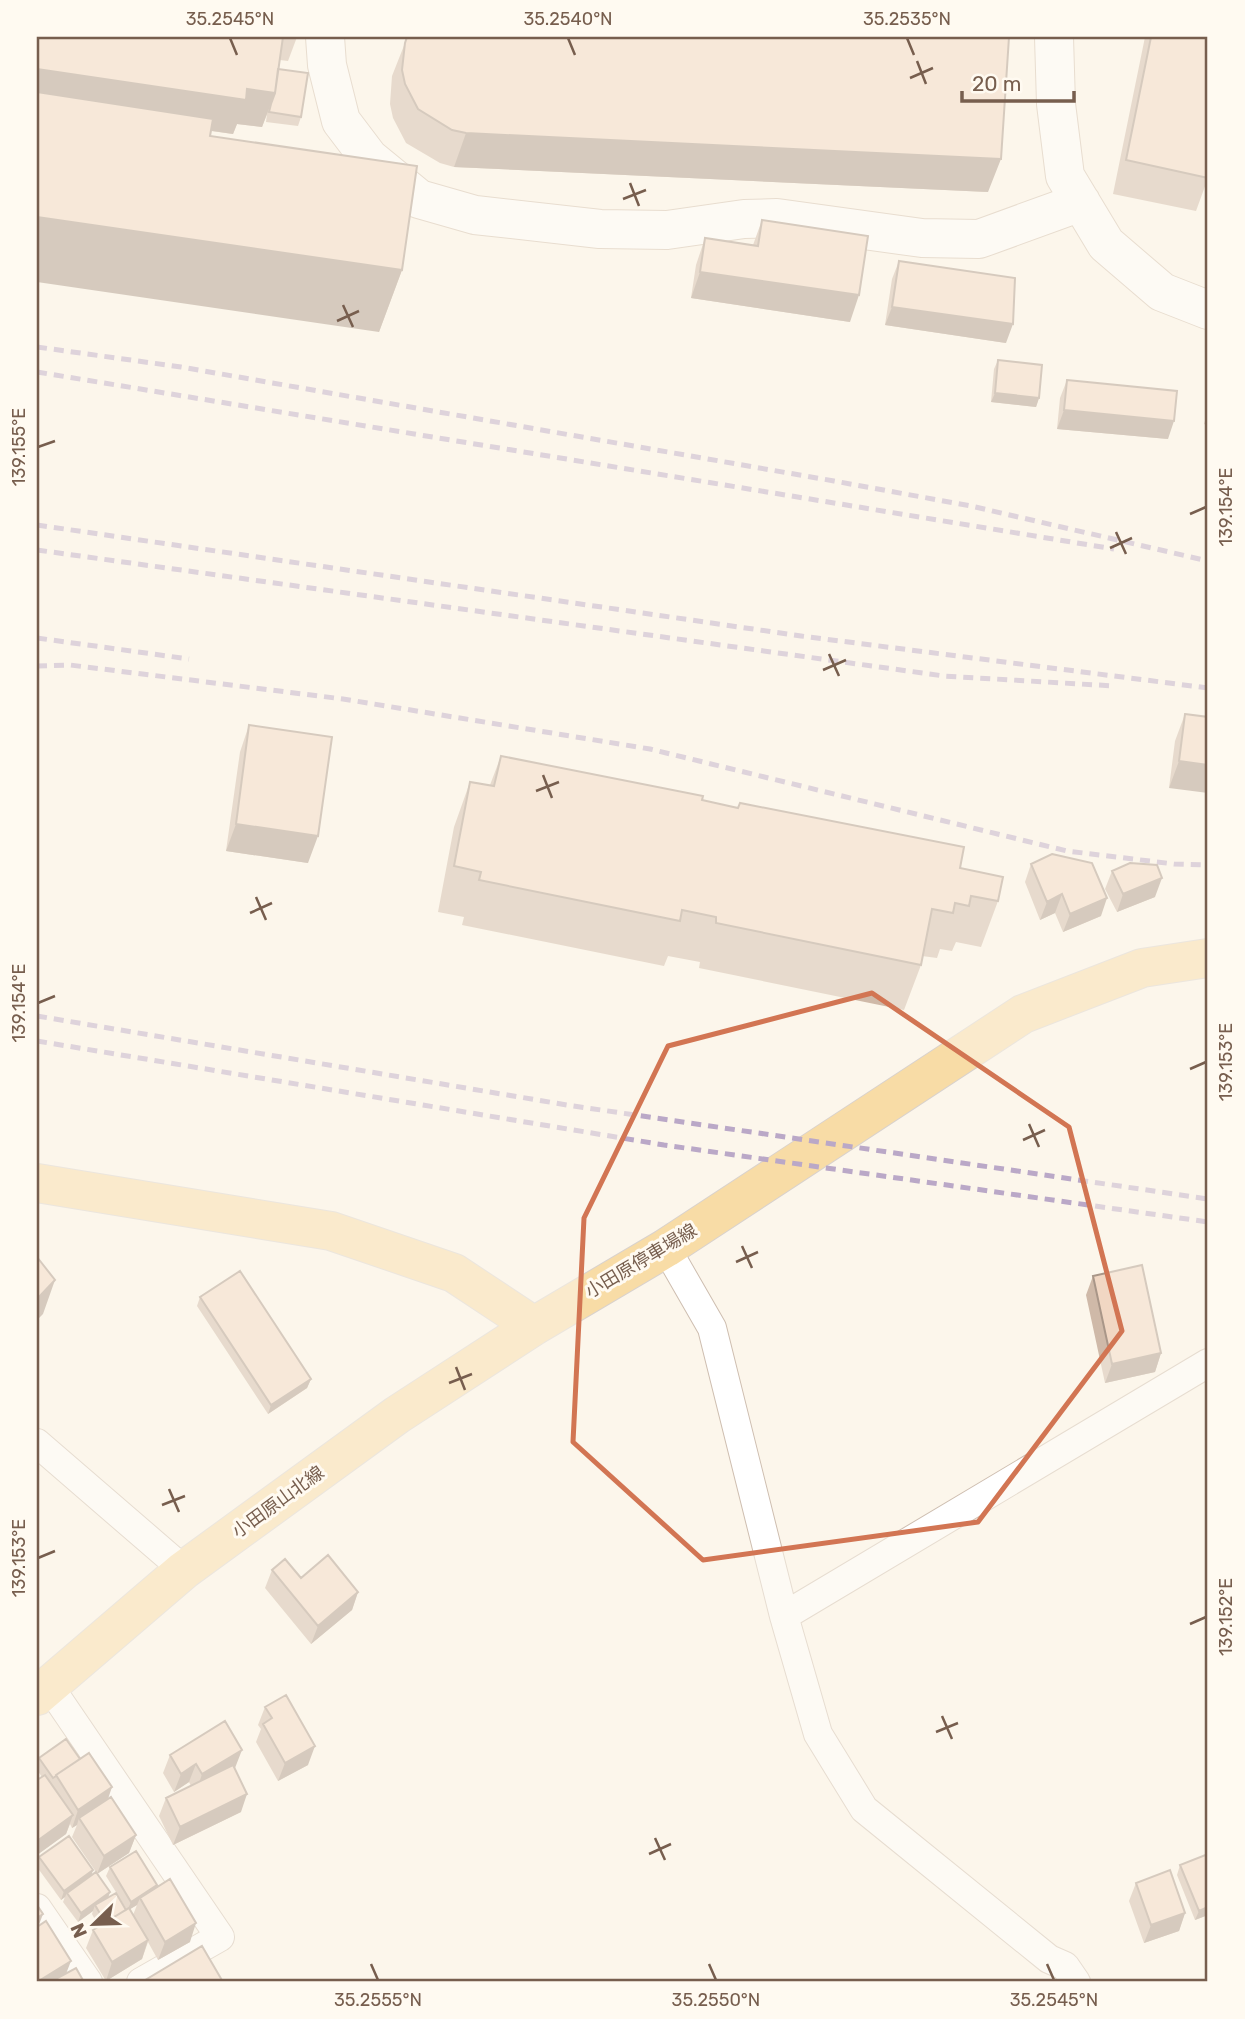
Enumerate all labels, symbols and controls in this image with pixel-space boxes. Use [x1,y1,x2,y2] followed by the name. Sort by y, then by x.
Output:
[186,8,274,30] text: 35.2545°N
[523,8,613,30] text: 35.2540°N
[863,8,951,30] text: 35.2535°N
[962,60,1074,104] scale bar
[972,71,1021,96] text: 20 m
[8,408,30,486] text: 139.155°E
[1215,468,1237,546] text: 139.154°E
[8,964,30,1042] text: 139.154°E
[1215,1023,1237,1101] text: 139.153°E
[581,1219,701,1303] street label: 小田原停車場線
[228,1461,328,1543] street label: 小田原山北線
[8,1519,30,1597] text: 139.153°E
[1215,1578,1237,1656] text: 139.152°E
[60,1890,130,1960] north arrow
[66,1920,92,1941] text: N
[334,1989,422,2011] text: 35.2555°N
[672,1989,760,2011] text: 35.2550°N
[1010,1989,1098,2011] text: 35.2545°N

